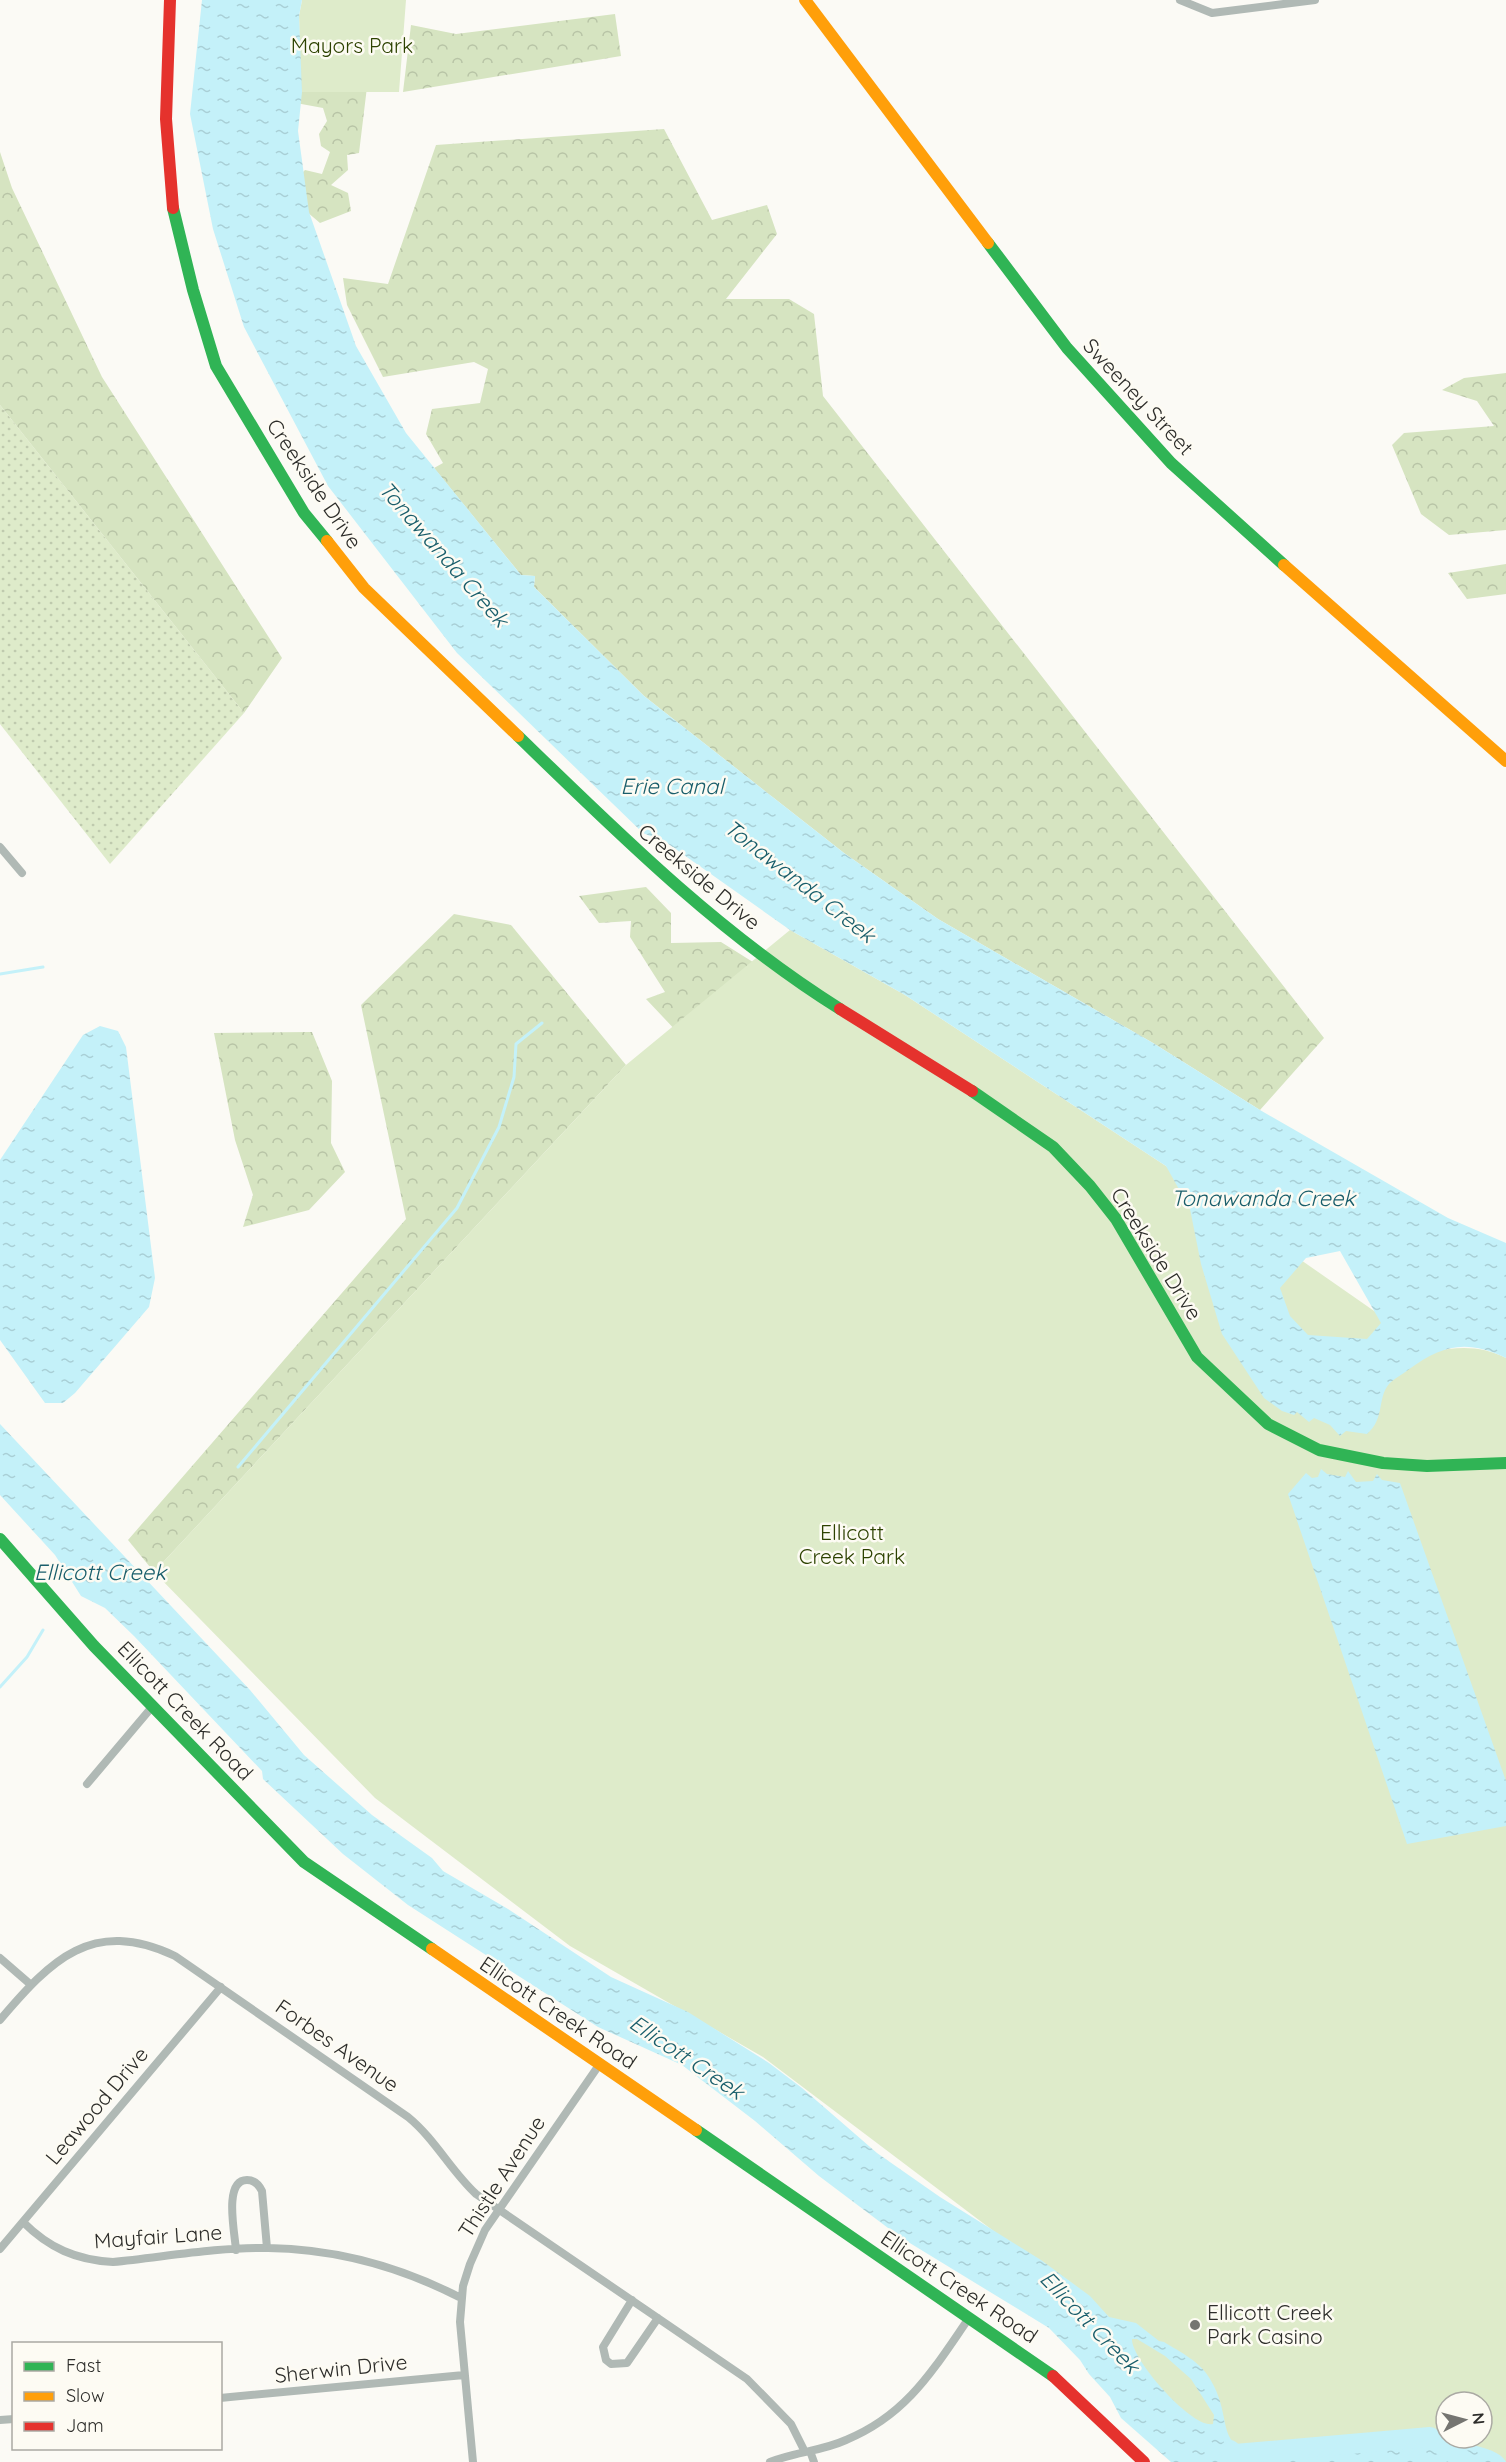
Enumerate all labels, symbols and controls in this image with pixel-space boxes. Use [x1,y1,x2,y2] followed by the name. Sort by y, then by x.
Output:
[291,32,413,58] park label: Mayors Park
[1078,332,1199,460] street label: Sweeney Street
[262,413,368,553] street label: Creekside Drive
[373,475,516,634] water label: Tonawanda Creek
[621,772,726,800] water label: Erie Canal
[719,813,883,950] water label: Tonawanda Creek
[633,818,766,935] street label: Creekside Drive
[1106,1182,1208,1325] street label: Creekside Drive
[1171,1184,1357,1212] water label: Tonawanda Creek
[799,1519,905,1569] park label: Ellicott Creek Park
[34,1558,168,1586] water label: Ellicott Creek
[113,1635,259,1785] street label: Ellicott Creek Road
[475,1950,642,2074] street label: Ellicott Creek Road
[271,1993,404,2097] street label: Forbes Avenue
[624,2009,751,2107] water label: Ellicott Creek
[39,2041,153,2170] street label: Leawood Drive
[452,2111,550,2242] street label: Thistle Avenue
[93,2219,223,2253] street label: Mayfair Lane
[876,2224,1043,2348] street label: Ellicott Creek Road
[1034,2265,1147,2381] water label: Ellicott Creek
[1207,2299,1333,2349] place label: Ellicott Creek Park Casino
[1188,2318,1202,2332] marker: Ellicott Creek Park Casino
[12,2342,222,2450] legend
[273,2348,409,2388] street label: Sherwin Drive
[66,2354,101,2377] text: Fast
[66,2384,104,2407] text: Slow
[1434,2390,1494,2450] north arrow
[1468,2412,1489,2425] text: N
[66,2414,104,2437] text: Jam

